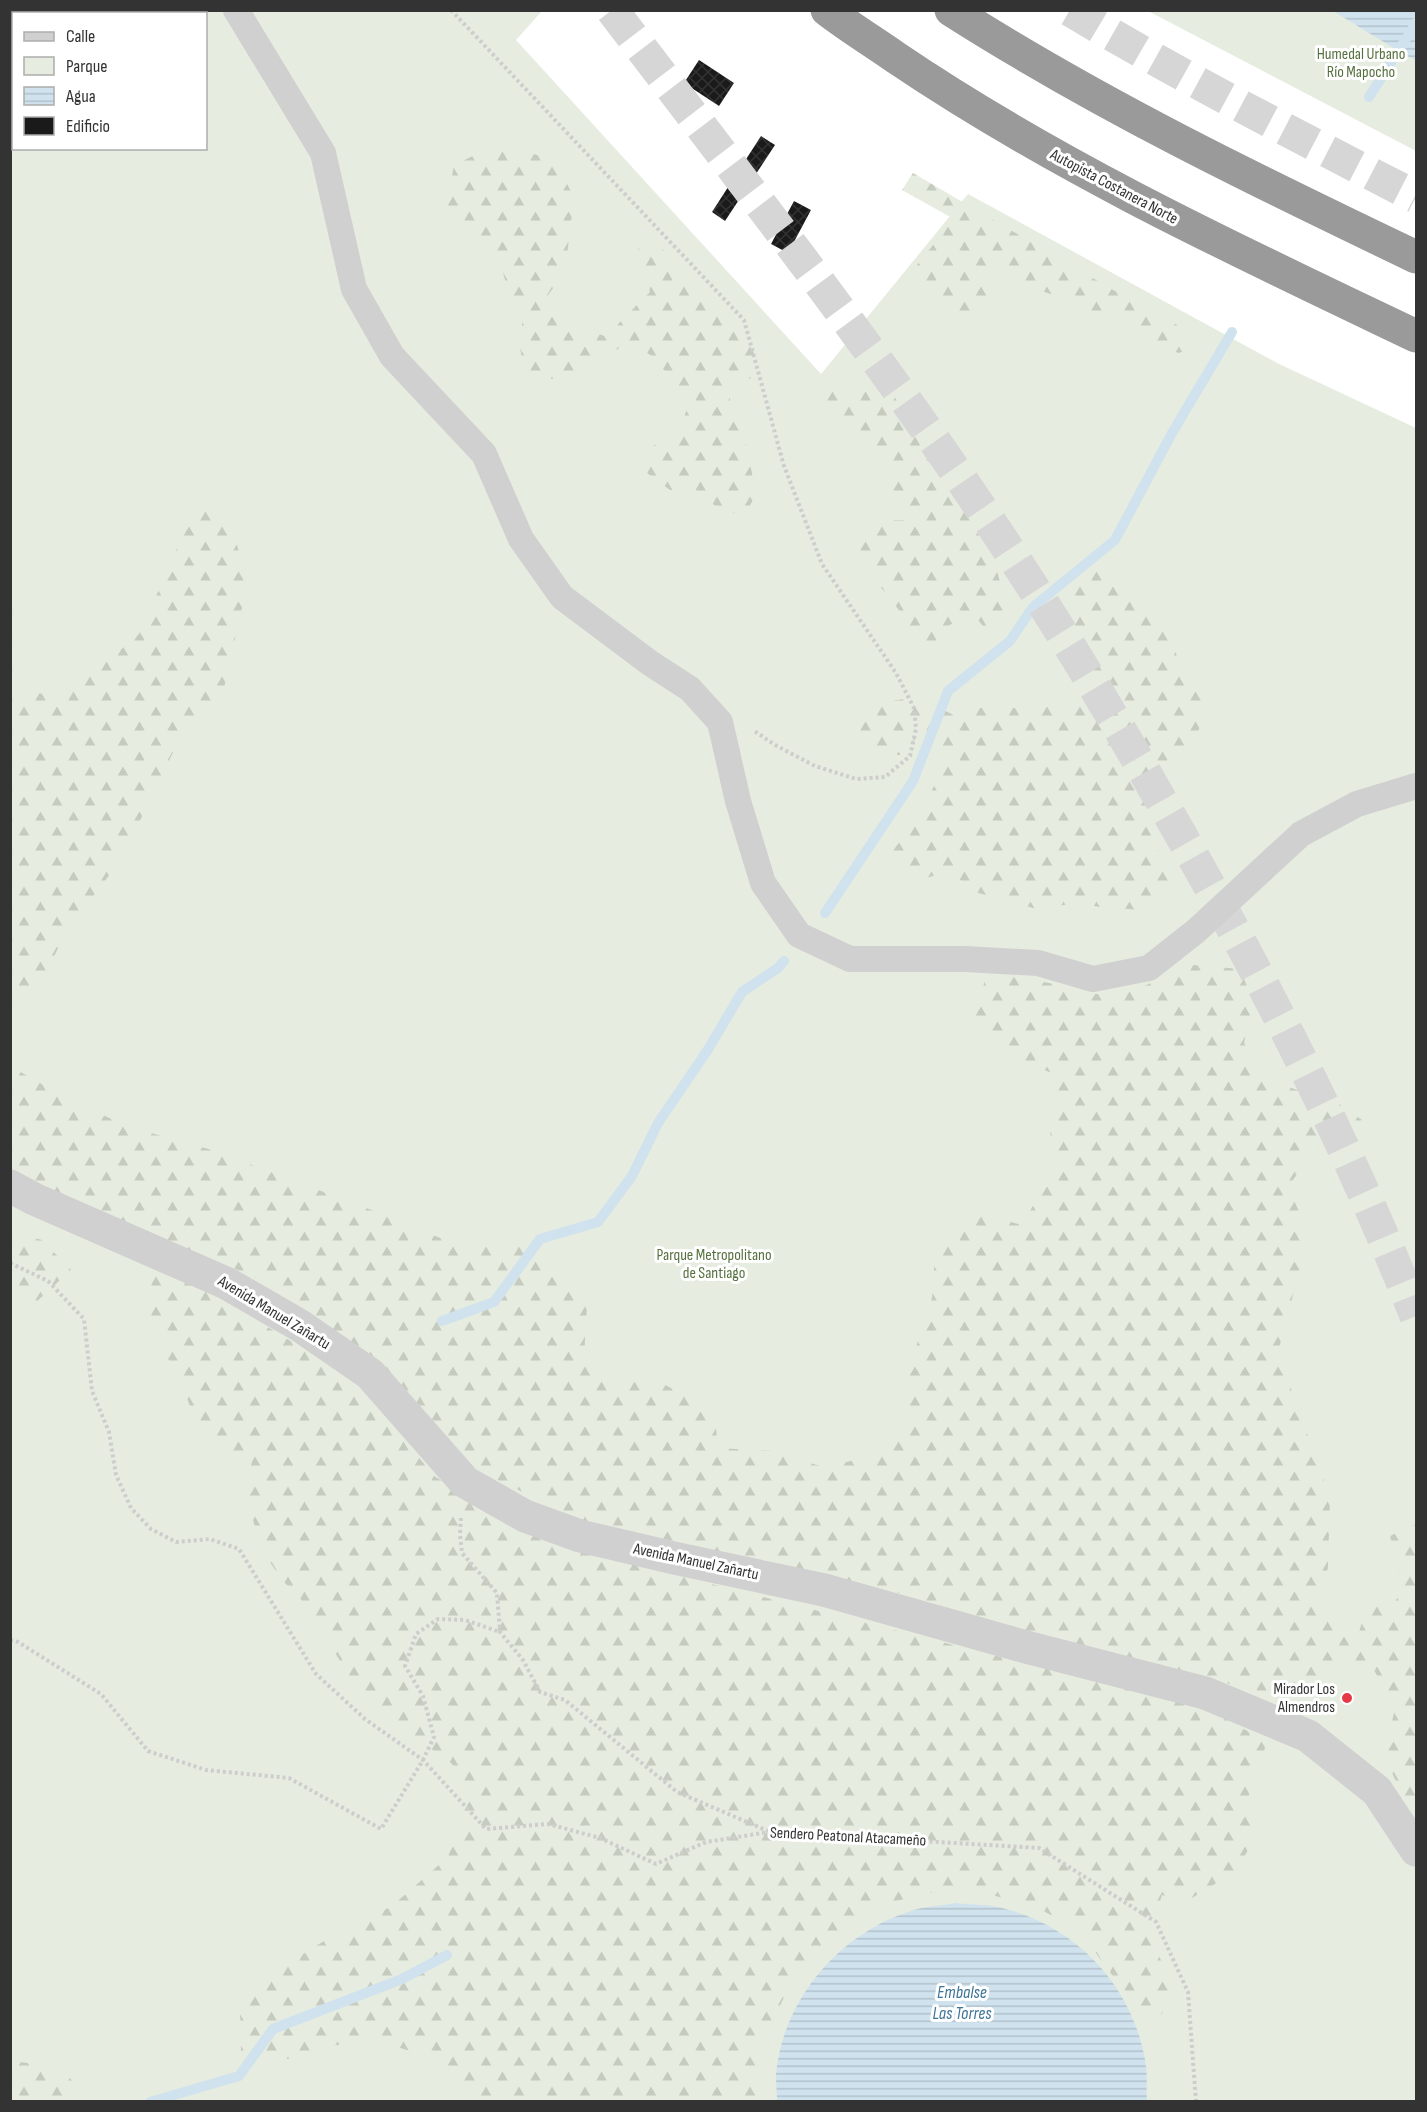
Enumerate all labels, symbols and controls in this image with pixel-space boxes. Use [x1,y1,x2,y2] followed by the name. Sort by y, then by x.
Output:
[12,12,207,150] legend
[66,26,95,47] text: Calle
[1317,45,1405,82] park label: Humedal Urbano Río Mapocho
[66,56,107,77] text: Parque
[65,86,96,107] text: Agua
[66,116,110,137] text: Edificio
[1046,145,1181,229] street label: Autopista Costanera Norte
[656,1246,772,1283] park label: Parque Metropolitano de Santiago
[214,1272,334,1354] street label: Avenida Manuel Zañartu
[631,1539,760,1585] street label: Avenida Manuel Zañartu
[1273,1680,1335,1717] place label: Mirador Los Almendros
[1340,1691,1354,1705] marker: Mirador Los Almendros
[769,1823,927,1851] street label: Sendero Peatonal Atacameño
[932,1982,992,2024] water label: Embalse Las Torres

